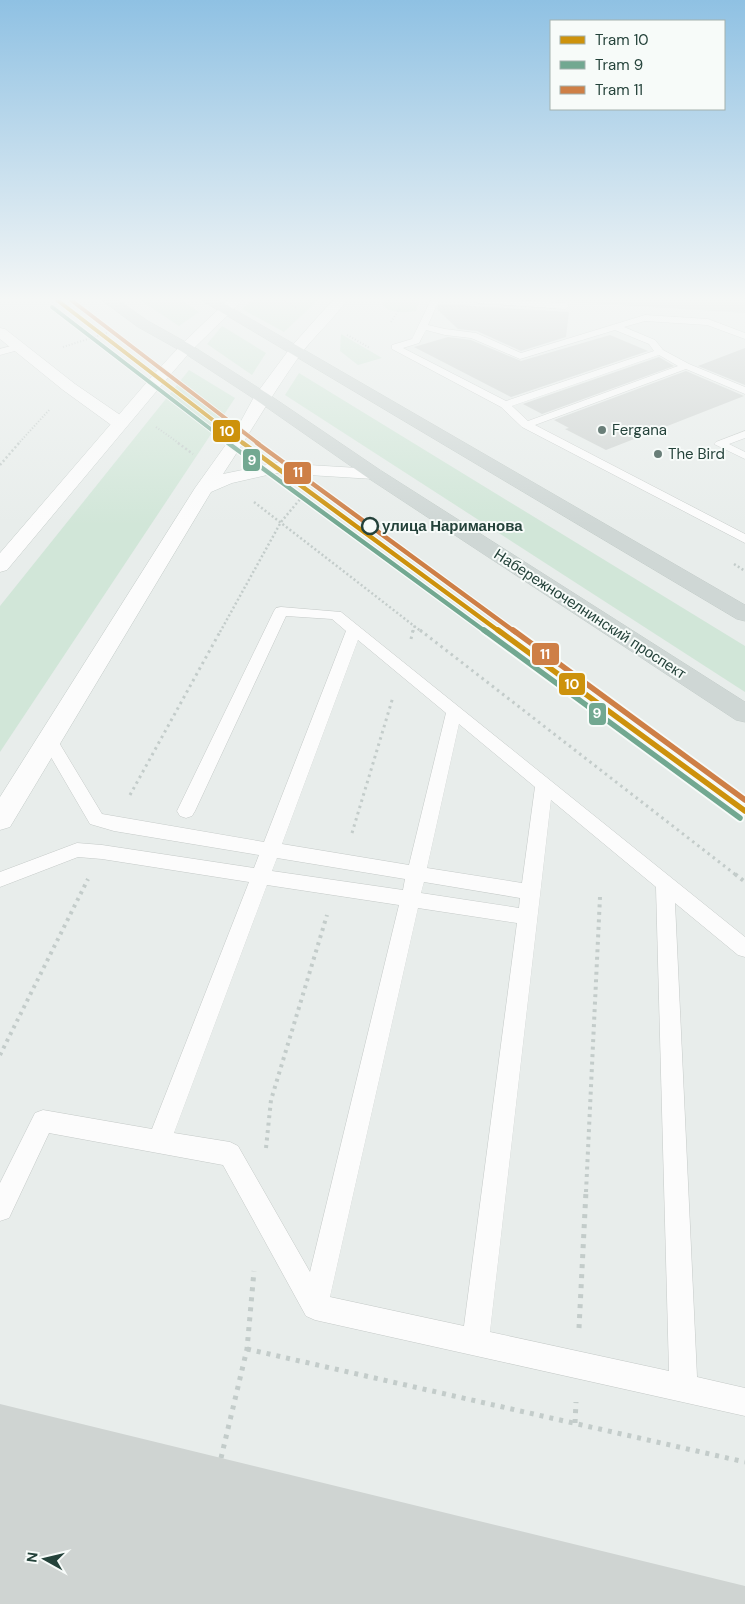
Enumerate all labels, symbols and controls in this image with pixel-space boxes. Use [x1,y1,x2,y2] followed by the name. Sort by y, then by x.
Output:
[550,20,725,110] legend
[595,30,649,50] text: Tram 10
[595,55,643,75] text: Tram 9
[595,80,643,100] text: Tram 11
[212,419,241,443] line badge: 10
[612,420,667,440] place label: Fergana
[220,422,235,440] text: 10
[596,424,608,436] marker: Fergana
[668,444,725,464] place label: The Bird
[242,448,261,472] line badge: 9
[652,448,664,460] marker: The Bird
[248,451,257,469] text: 9
[283,461,312,485] line badge: 11
[293,463,303,481] text: 11
[382,516,523,536] place label: улица Нариманова
[361,517,379,535] marker: улица Нариманова
[490,544,690,684] street label: Набережночелнинский проспект
[531,642,560,666] line badge: 11
[540,645,550,663] text: 11
[558,672,586,696] line badge: 10
[565,675,580,693] text: 10
[588,702,607,726] line badge: 9
[593,704,602,722] text: 9
[20,1534,70,1584] north arrow
[23,1551,42,1564] text: N

